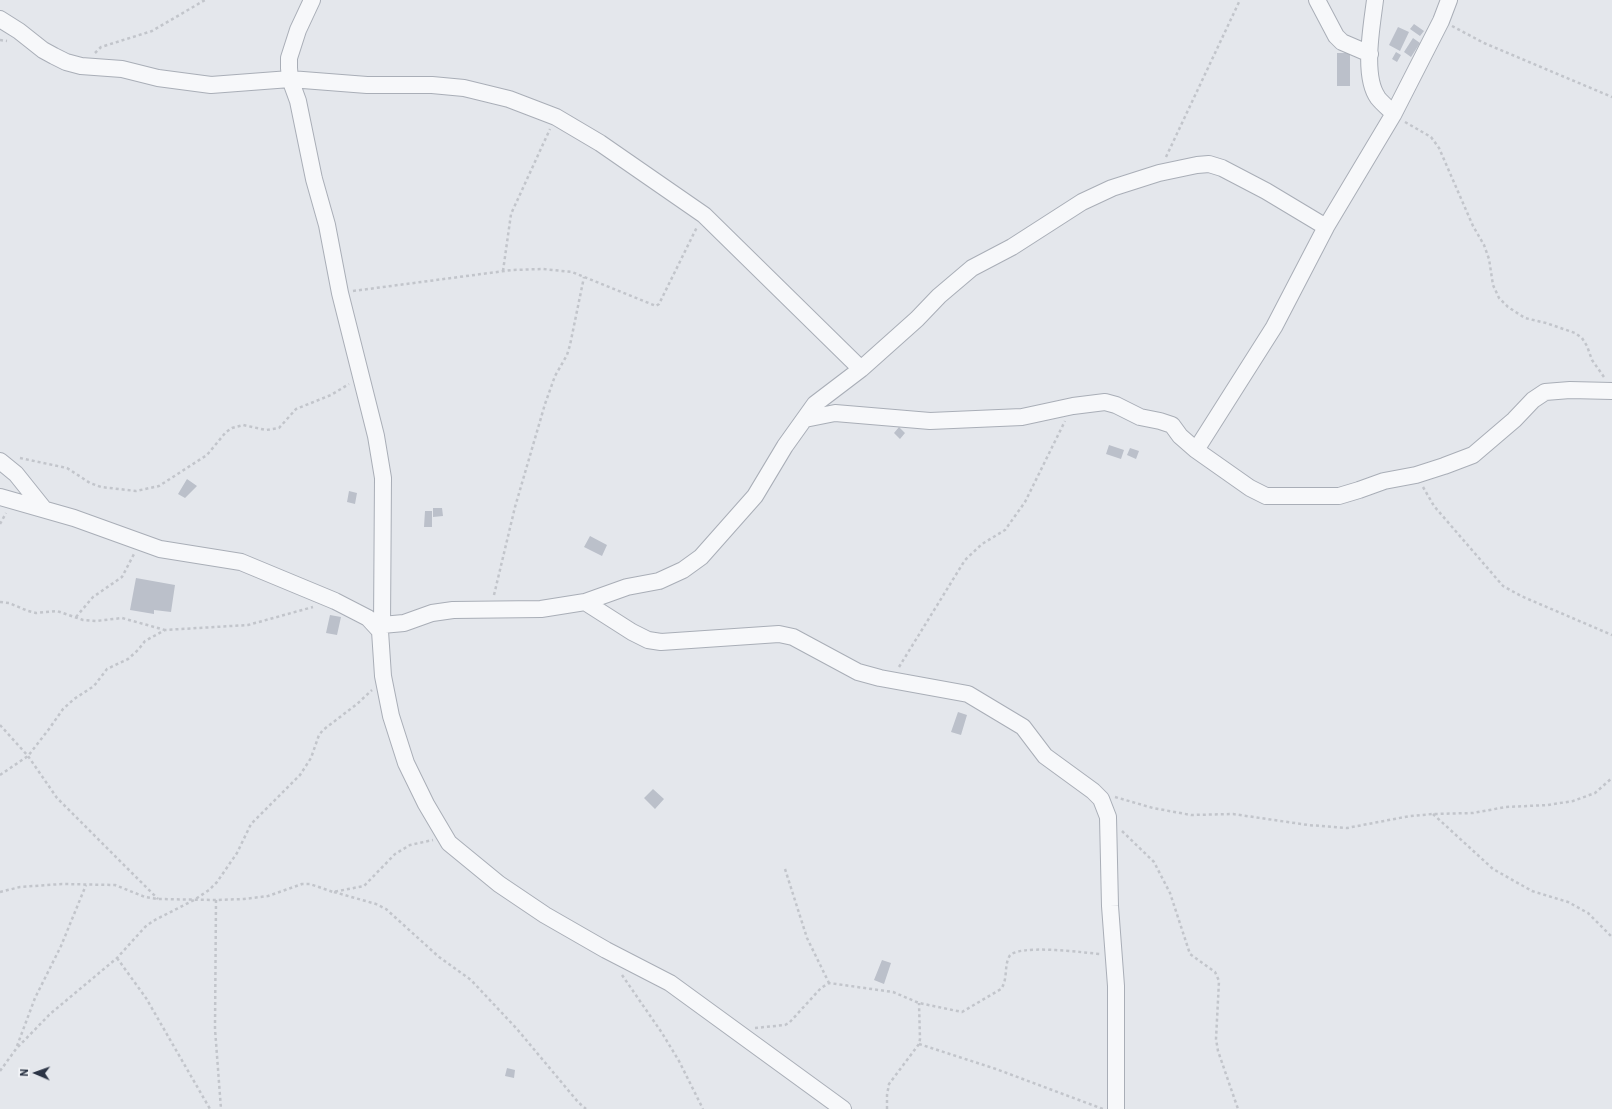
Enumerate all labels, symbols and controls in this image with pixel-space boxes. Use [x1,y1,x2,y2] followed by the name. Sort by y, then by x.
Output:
[16,1053,56,1093] north arrow
[17,1068,31,1077] text: N

